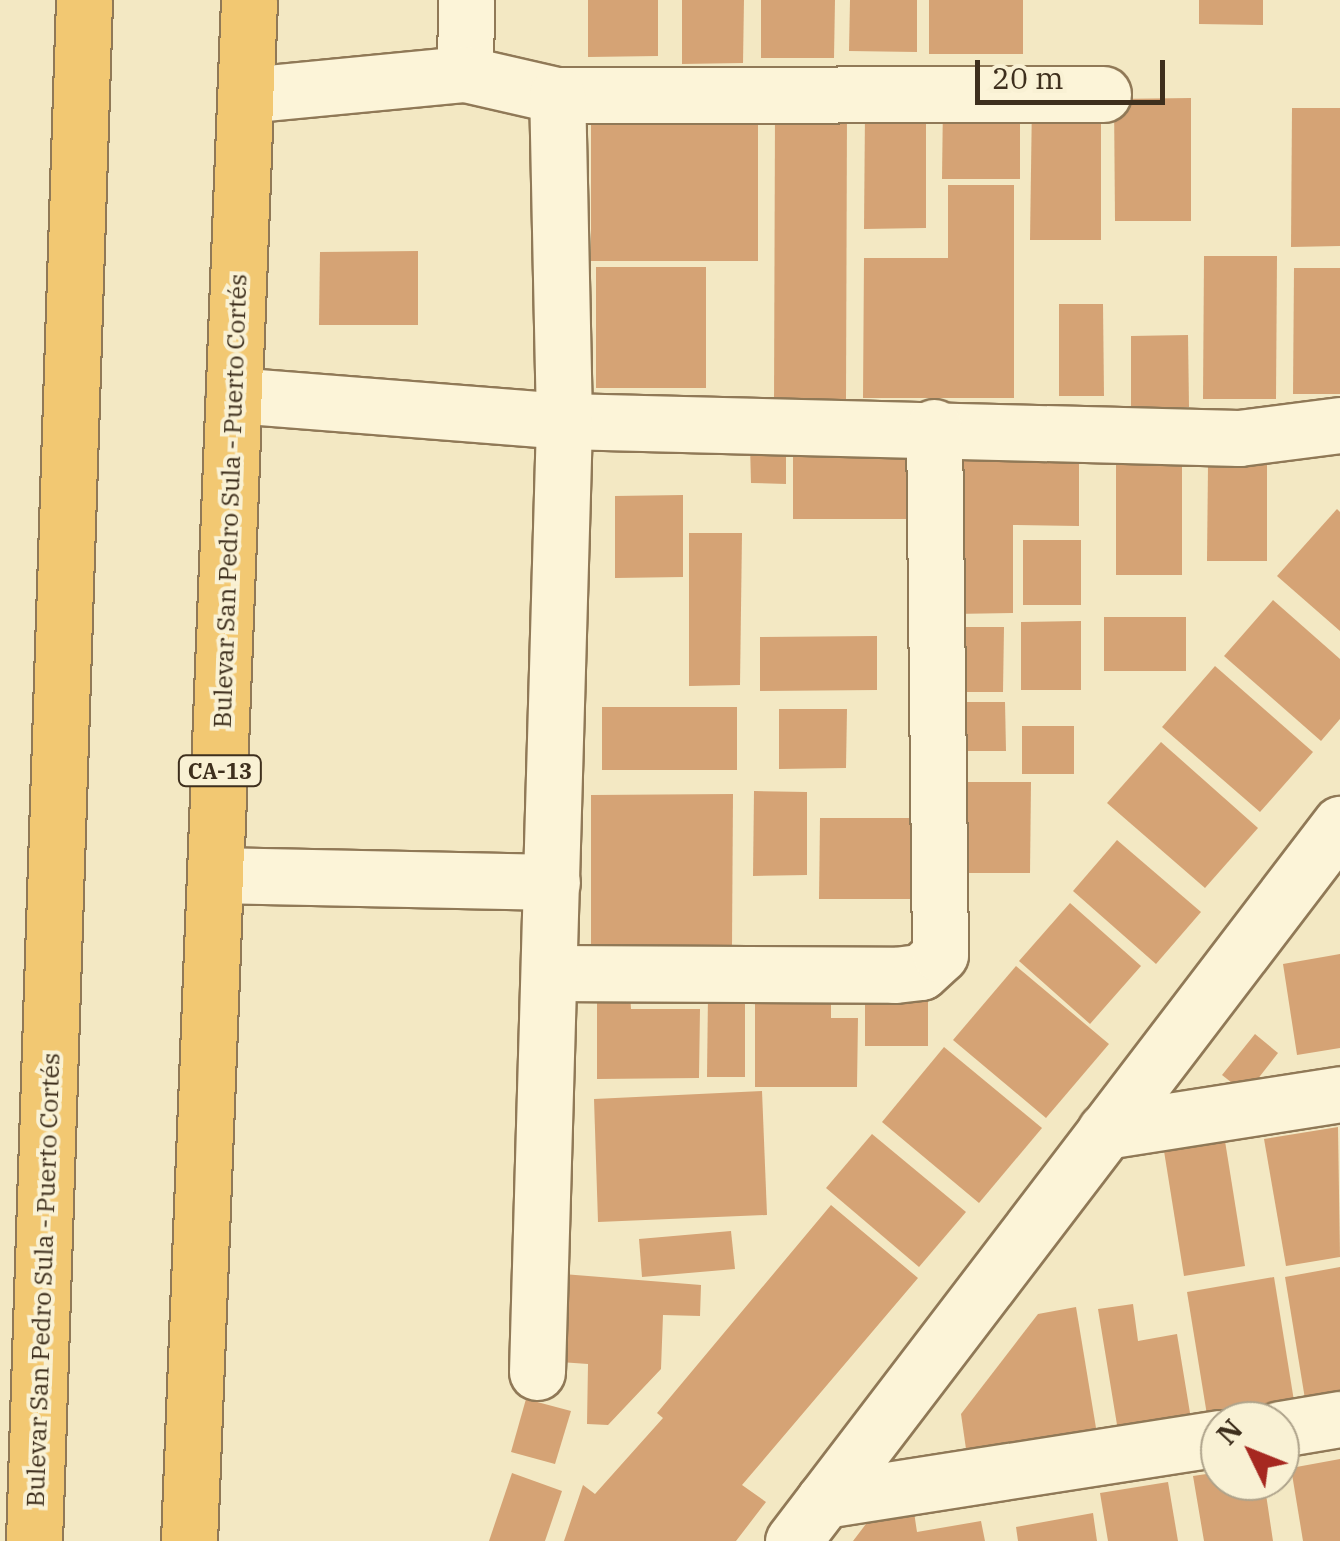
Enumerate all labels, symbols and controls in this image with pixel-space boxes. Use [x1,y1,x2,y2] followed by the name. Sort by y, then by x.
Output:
[980,40,1170,102] scale bar
[992,58,1064,97] text: 20 m
[207,273,253,729] street label: Bulevar San Pedro Sula - Puerto Cortés
[178,754,262,788] road number: CA-13
[20,1052,66,1508] street label: Bulevar San Pedro Sula - Puerto Cortés
[1200,1401,1300,1501] north arrow
[1208,1411,1250,1452] text: N

